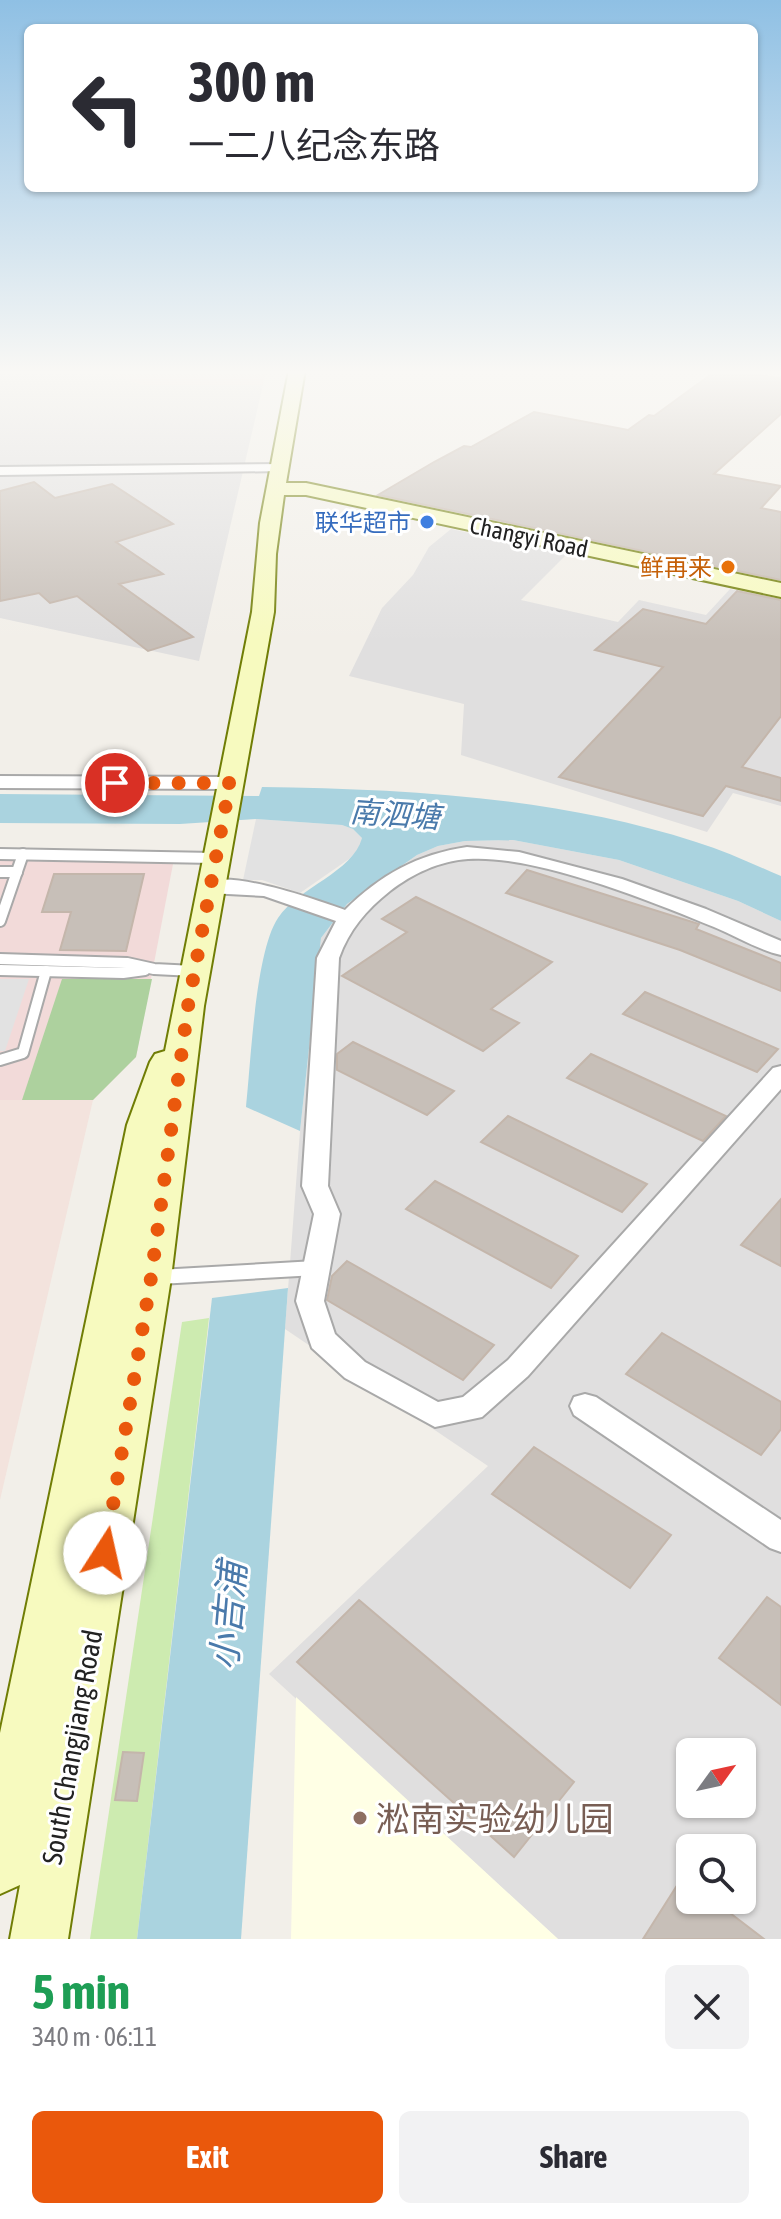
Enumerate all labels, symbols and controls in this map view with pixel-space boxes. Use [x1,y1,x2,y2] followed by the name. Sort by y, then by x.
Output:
[188,50,315,114] text: 300 m
[56,56,160,160] icon: left
[188,124,440,166] text: 一二八纪念东路
[315,509,411,536] place label: 联华超市
[467,511,591,563] street label: Changyi Road
[418,513,436,531] marker: 联华超市
[640,554,712,581] place label: 鲜再来
[719,558,737,576] marker: 鲜再来
[81,749,149,817] pin
[93,761,137,805] icon: arrive
[349,794,446,834] water label: 南泗塘
[63,1511,147,1595] position arrow
[202,1555,254,1672] water label: 小吉浦
[36,1627,108,1867] street label: South Changjiang Road
[676,1738,756,1818] north arrow
[676,1738,756,1914] map controls
[376,1799,614,1838] place label: 淞南实验幼儿园
[351,1809,369,1827] marker: 淞南实验幼儿园
[676,1834,756,1914] button: search
[32,1964,130,2019] text: 5 min
[665,1965,749,2049] button: close
[32,2022,157,2052] text: 340 m · 06:11
[32,2111,383,2203] button: Exit
[399,2111,749,2203] button: Share

